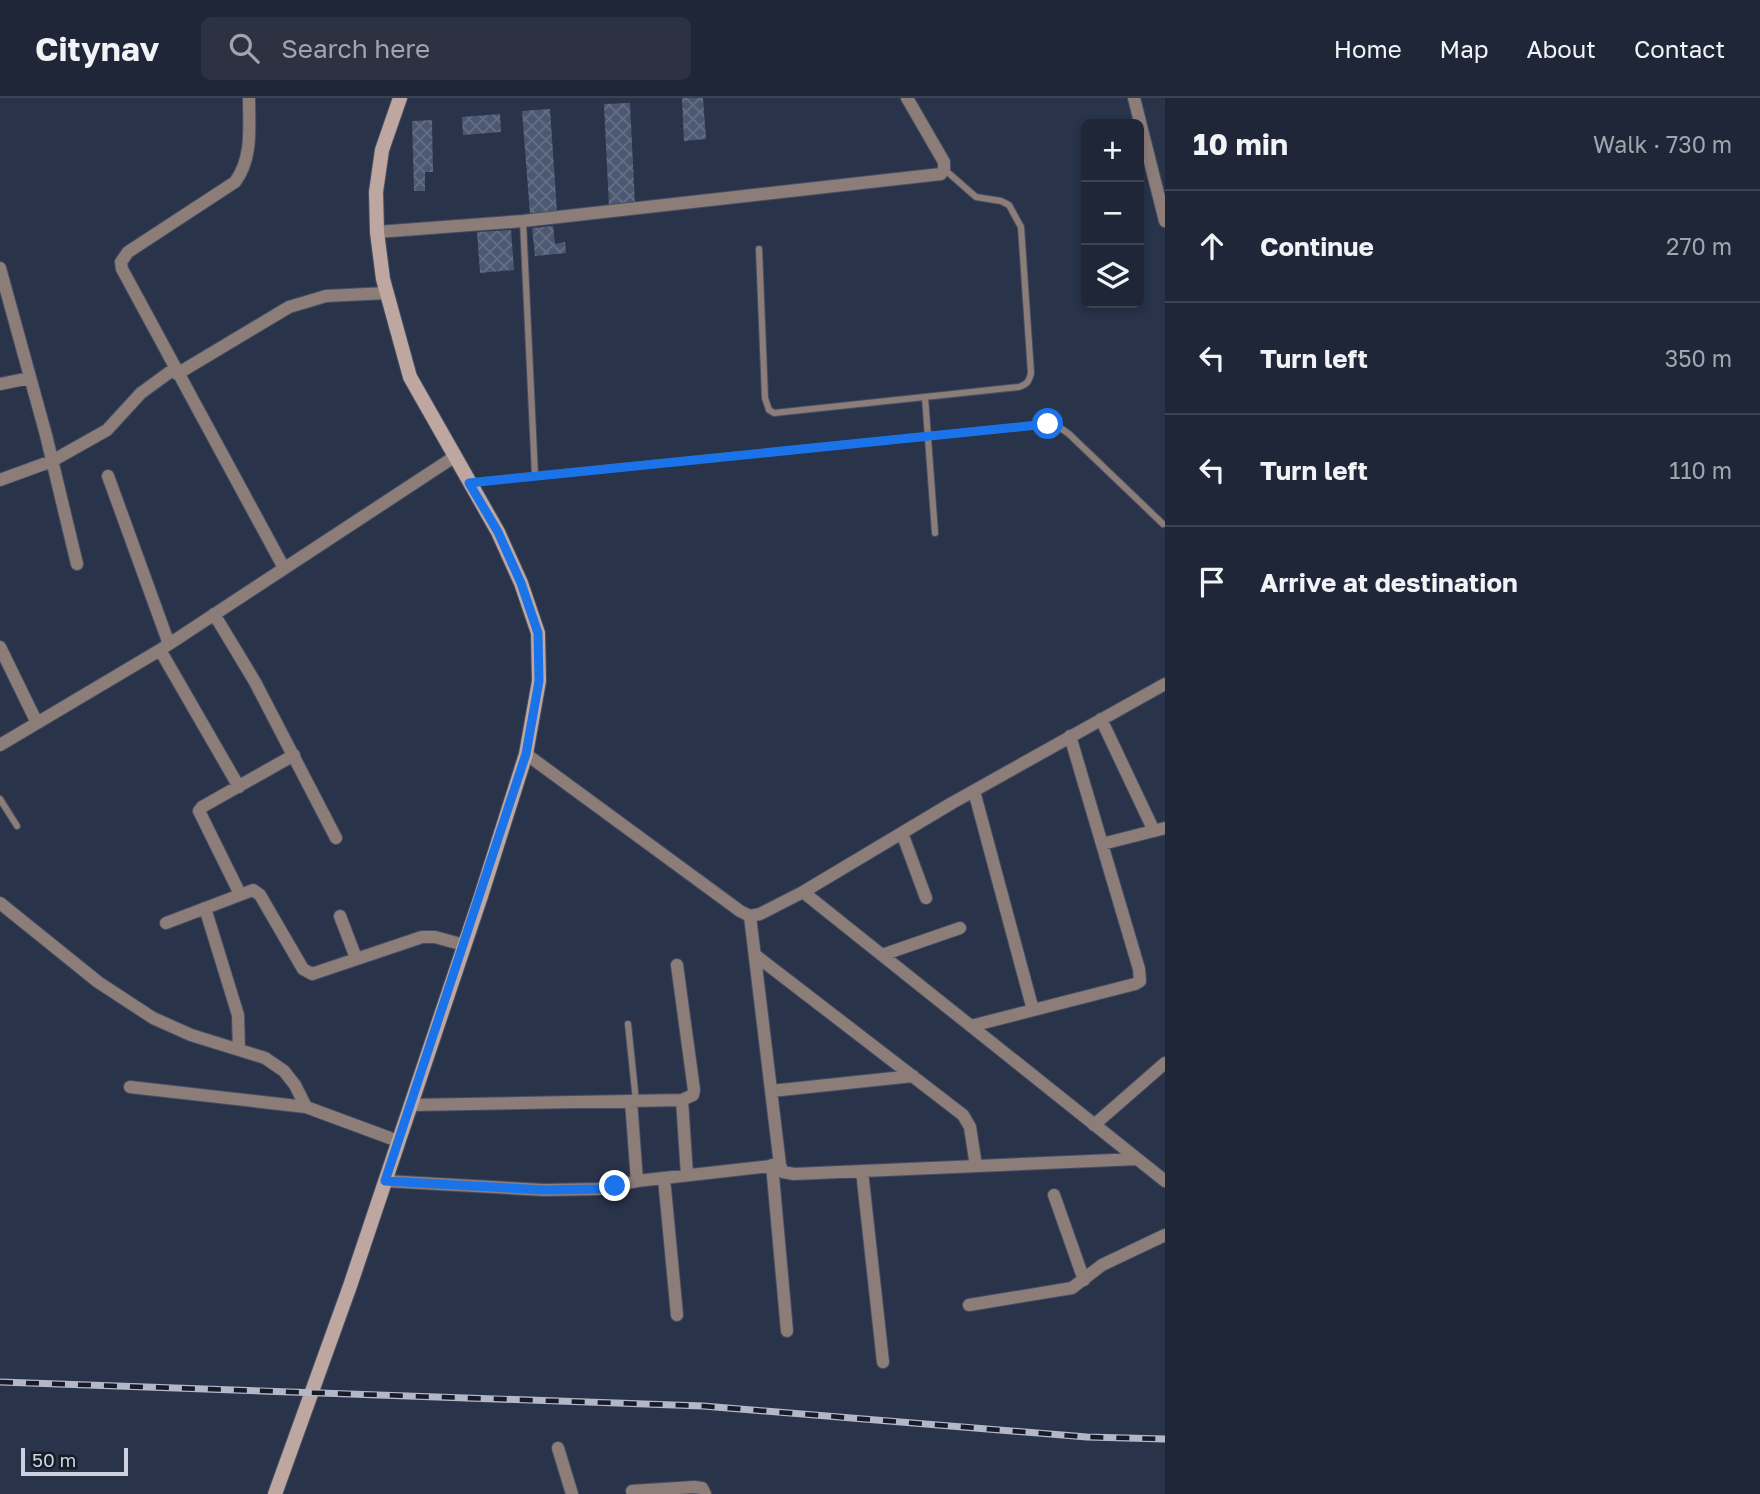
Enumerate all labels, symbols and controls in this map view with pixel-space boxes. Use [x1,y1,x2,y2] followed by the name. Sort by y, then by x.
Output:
[201,17,691,80] search box
[35,29,159,68] text: Citynav
[225,29,263,67] icon: search
[281,33,430,64] text: Search here
[1334,34,1402,63] text: Home
[1440,34,1489,63] text: Map
[1527,34,1596,63] text: About
[1634,34,1725,63] text: Contact
[1081,119,1144,308] map controls
[1081,119,1144,182] button: +
[1193,126,1288,162] text: 10 min
[1593,130,1732,158] text: Walk · 730 m
[1081,182,1144,245] button: −
[1193,227,1231,265] icon: ahead
[1260,231,1374,262] text: Continue
[1666,232,1732,260] text: 270 m
[1081,245,1144,308] button: layers
[1193,339,1231,377] icon: left
[1260,343,1368,374] text: Turn left
[1665,344,1732,372] text: 350 m
[1032,408,1063,439] route start
[1193,451,1231,489] icon: left
[1260,455,1368,486] text: Turn left
[1669,456,1732,484] text: 110 m
[1193,563,1231,601] icon: arrive
[1260,567,1518,598] text: Arrive at destination
[599,1170,630,1201] route end
[21,1445,128,1477] scale bar
[32,1448,76,1471] text: 50 m

